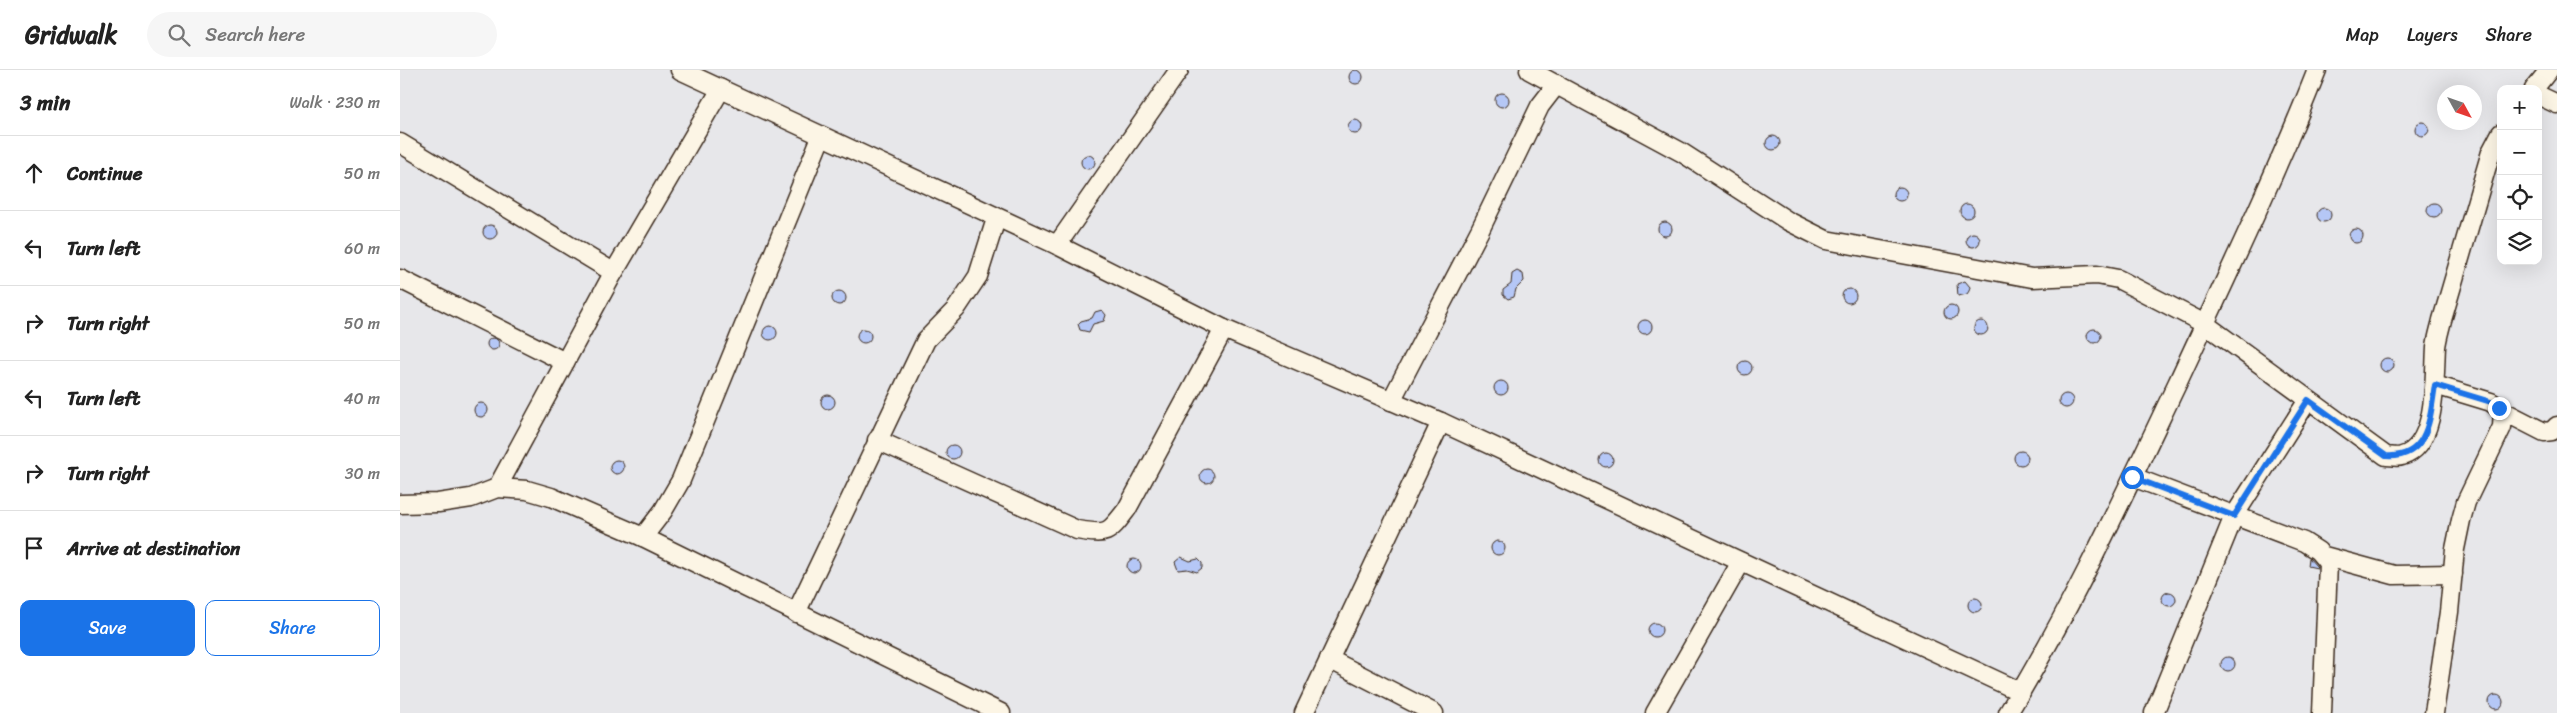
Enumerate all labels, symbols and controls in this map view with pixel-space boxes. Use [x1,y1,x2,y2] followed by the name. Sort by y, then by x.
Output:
[147,12,497,57] search box
[25,14,117,56] text: Gridwalk
[205,18,305,51] text: Search here
[2346,19,2379,51] text: Map
[2407,19,2458,51] text: Layers
[2486,19,2532,51] text: Share
[165,21,193,49] icon: search
[20,84,70,122] text: 3 min
[2437,85,2482,130] north arrow
[2497,85,2542,265] map controls
[2497,85,2542,130] button: +
[289,88,380,117] text: Walk · 230 m
[2497,130,2542,175] button: −
[67,157,143,190] text: Continue
[20,159,48,187] icon: ahead
[344,159,380,188] text: 50 m
[2497,175,2542,220] button: locate
[2497,220,2542,265] button: layers
[67,232,140,265] text: Turn left
[20,234,48,262] icon: left
[344,234,380,263] text: 60 m
[67,307,149,340] text: Turn right
[20,309,48,337] icon: right
[344,309,380,338] text: 50 m
[67,382,140,415] text: Turn left
[20,384,48,412] icon: left
[343,384,380,413] text: 40 m
[2488,397,2511,420] route end
[67,457,149,490] text: Turn right
[20,459,48,487] icon: right
[345,459,380,488] text: 30 m
[2121,466,2144,489] route start
[67,532,240,565] text: Arrive at destination
[20,534,48,562] icon: arrive
[20,600,195,656] button: Save
[205,600,380,656] button: Share

